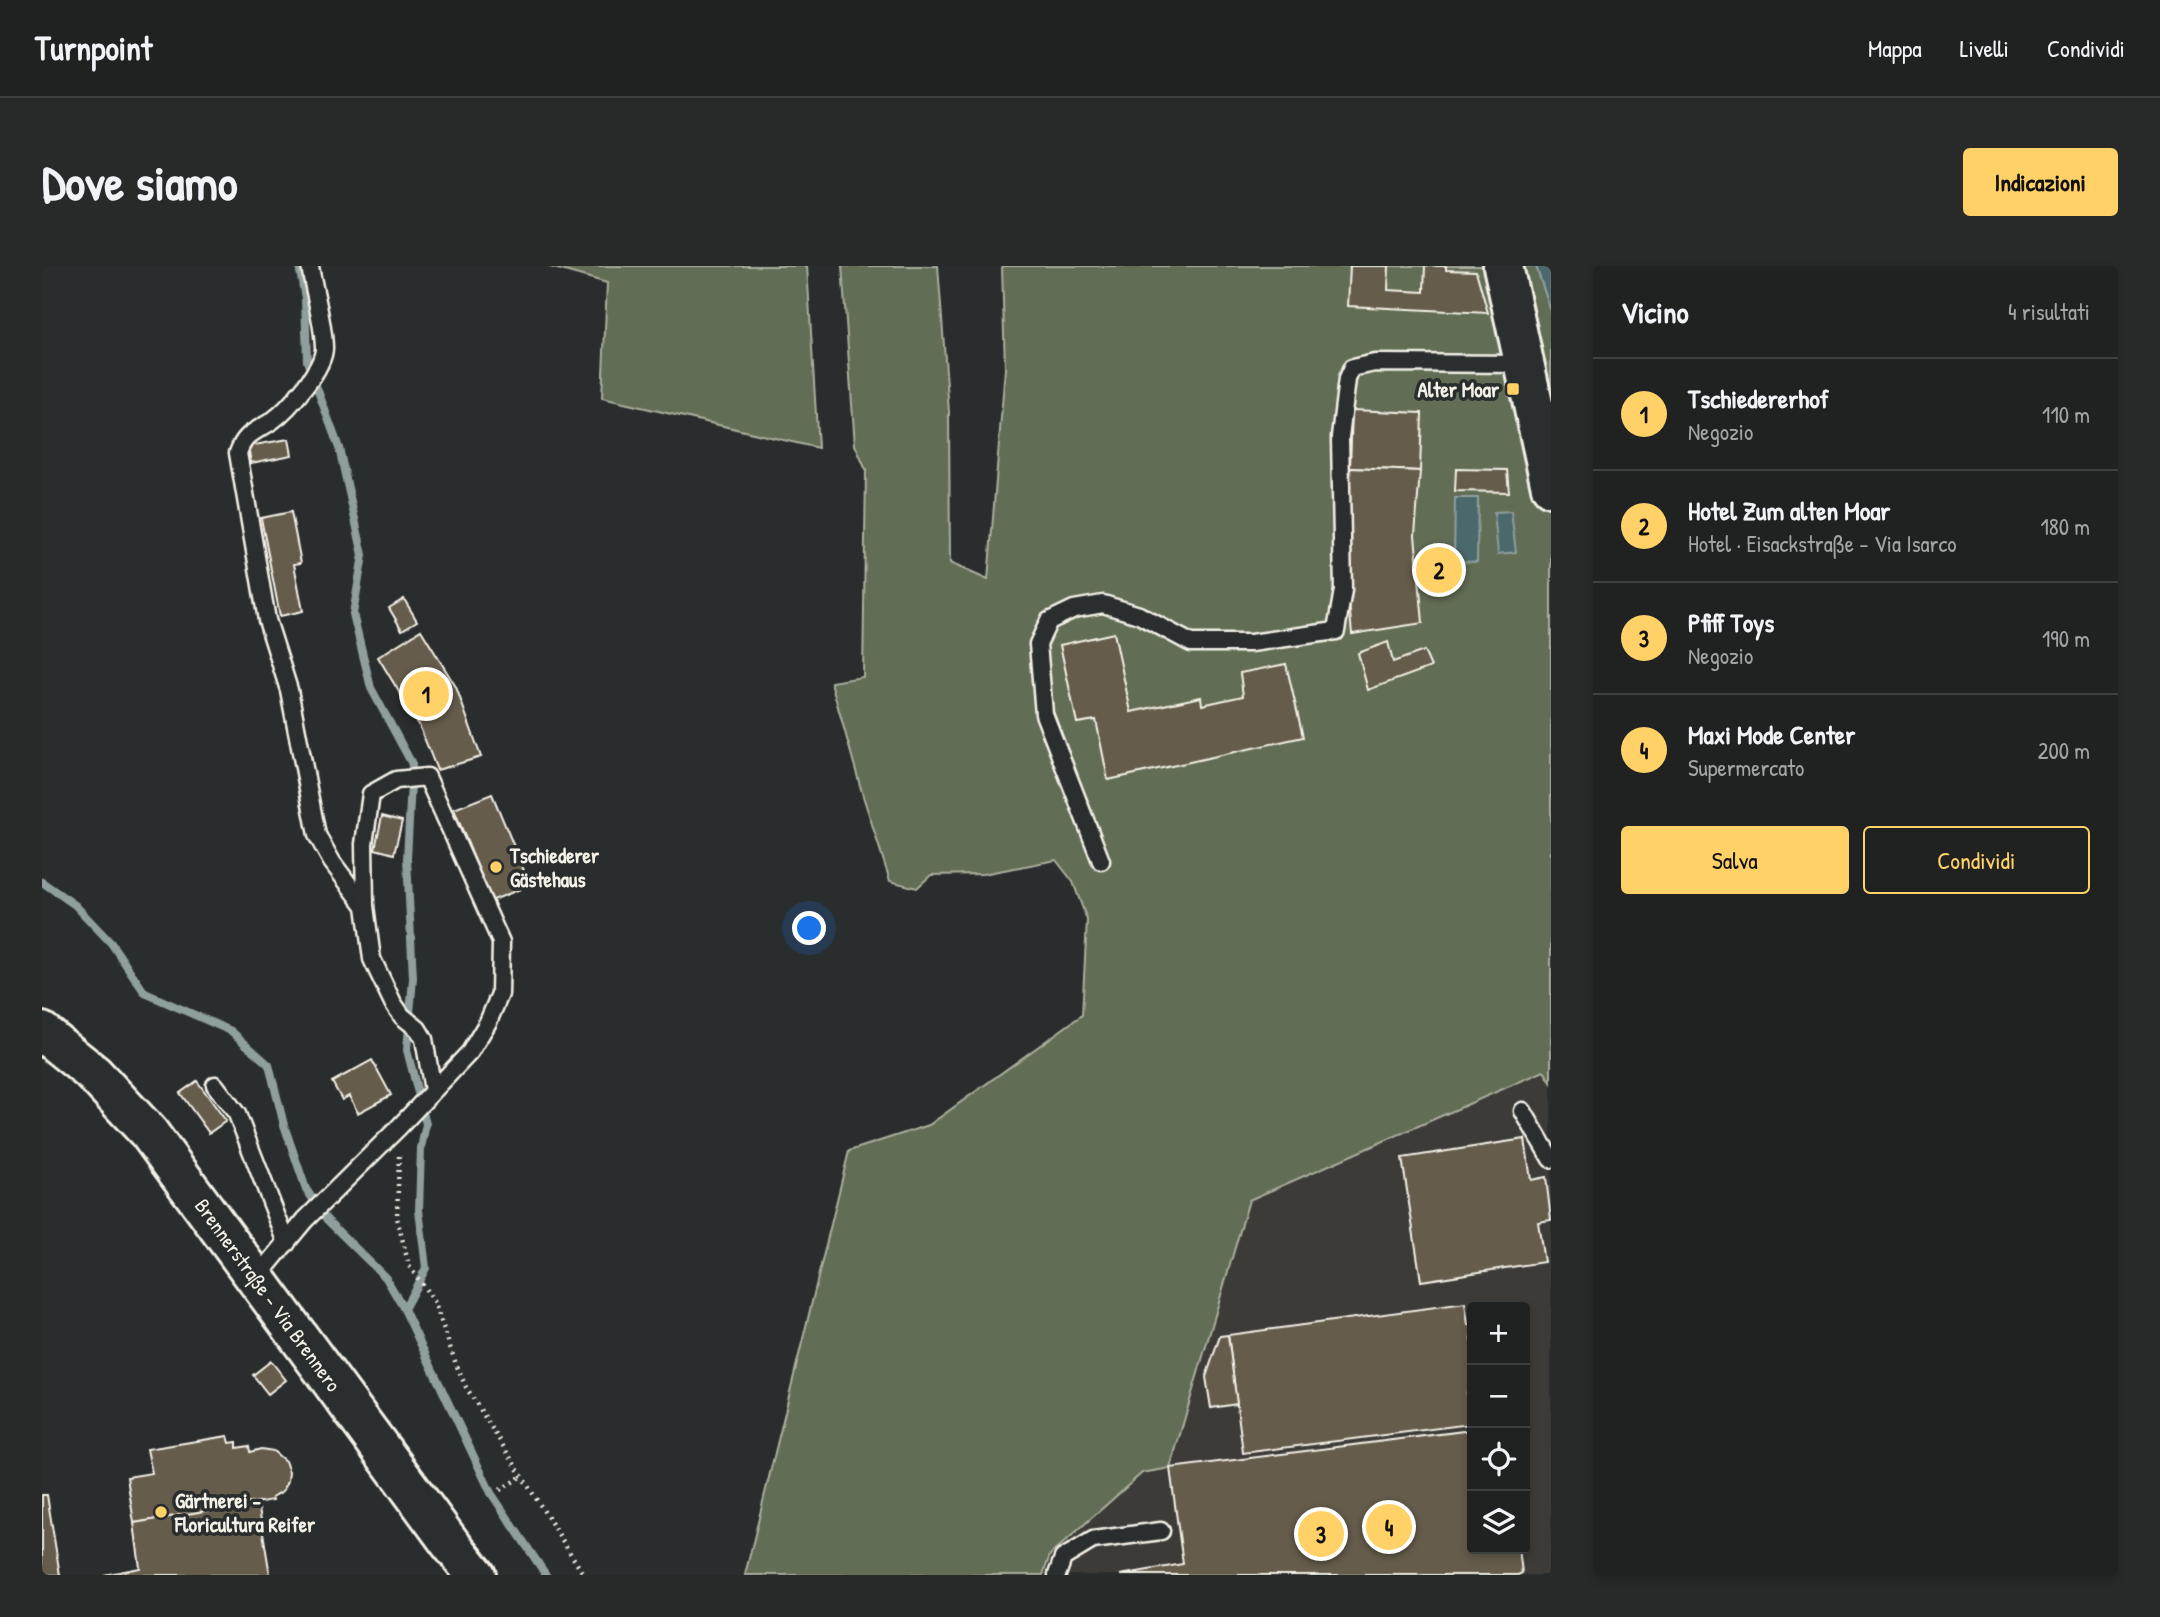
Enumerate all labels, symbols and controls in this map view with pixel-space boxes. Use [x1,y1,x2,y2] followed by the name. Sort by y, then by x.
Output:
[35,26,152,70] text: Turnpoint
[1868,32,1922,64] text: Mappa
[1960,32,2009,64] text: Livelli
[2047,32,2125,64] text: Condividi
[1963,148,2118,216] button: Indicazioni
[42,149,238,215] text: Dove siamo
[1621,292,1689,332] text: Vicino
[2008,296,2090,327] text: 4 risultati
[1417,375,1500,404] place label: Alter Moar
[1505,381,1521,397] marker: Alter Moar
[1688,381,1829,416] text: Tschiedererhof
[1640,399,1648,430] text: 1
[2042,399,2090,430] text: 110 m
[1688,416,1753,447] text: Negozio
[1688,493,1890,528] text: Hotel Zum alten Moar
[1639,511,1649,542] text: 2
[2040,511,2090,542] text: 180 m
[1688,528,1957,559] text: Hotel · Eisackstraße - Via Isarco
[1416,544,1462,596] pin: 2
[1688,605,1774,640] text: Pfiff Toys
[1639,623,1649,654] text: 3
[2042,623,2090,654] text: 190 m
[1688,640,1753,671] text: Negozio
[403,668,449,720] pin: 1
[1688,717,1855,752] text: Maxi Mode Center
[1640,735,1648,766] text: 4
[2038,735,2090,766] text: 200 m
[1688,752,1804,783] text: Supermercato
[1621,826,1849,894] button: Salva
[1863,826,2090,894] button: Condividi
[509,841,600,894] place label: Tschiederer Gästehaus
[488,859,504,875] marker: Tschiederer Gästehaus
[792,911,826,945] your location
[188,1193,348,1397] street label: Brennerstraße - Via Brennero
[1467,1302,1530,1554] map controls
[1467,1302,1530,1365] button: +
[1467,1365,1530,1428] button: −
[1467,1428,1530,1491] button: locate
[174,1486,316,1539] place label: Gärtnerei - Floricultura Reifer
[1467,1491,1530,1554] button: layers
[1366,1501,1412,1553] pin: 4
[153,1504,169,1520] marker: Gärtnerei - Floricultura Reifer
[1298,1508,1344,1560] pin: 3

